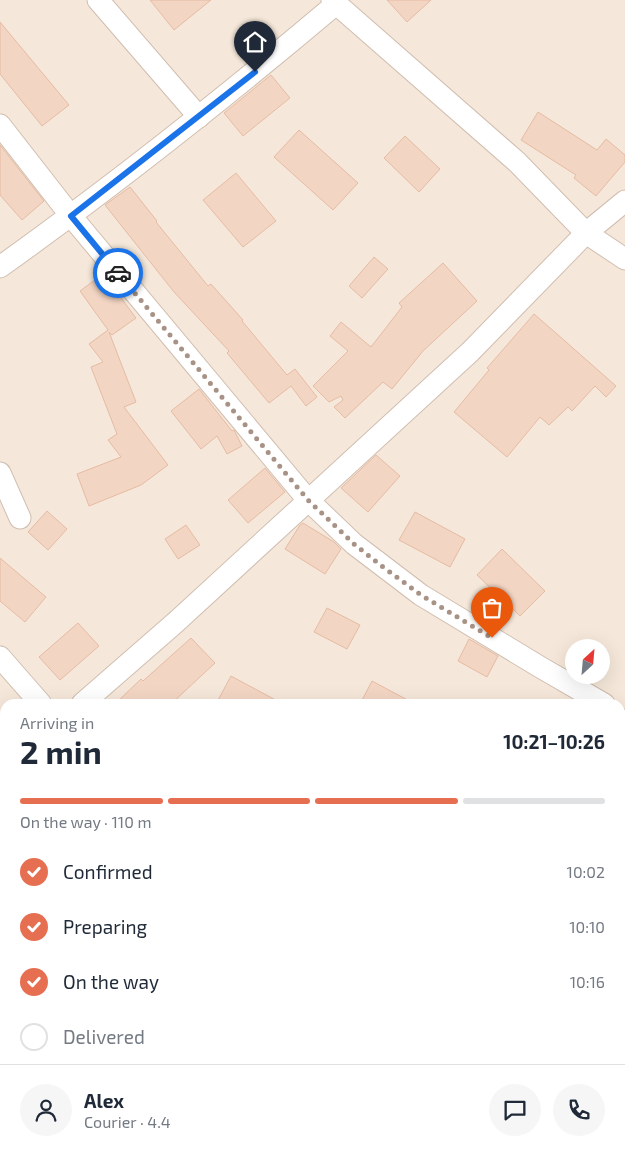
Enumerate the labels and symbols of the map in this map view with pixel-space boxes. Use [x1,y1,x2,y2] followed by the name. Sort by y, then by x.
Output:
[234,21,276,72] pin
[93,248,143,298] courier
[471,587,513,638] pin
[565,639,610,684] north arrow

